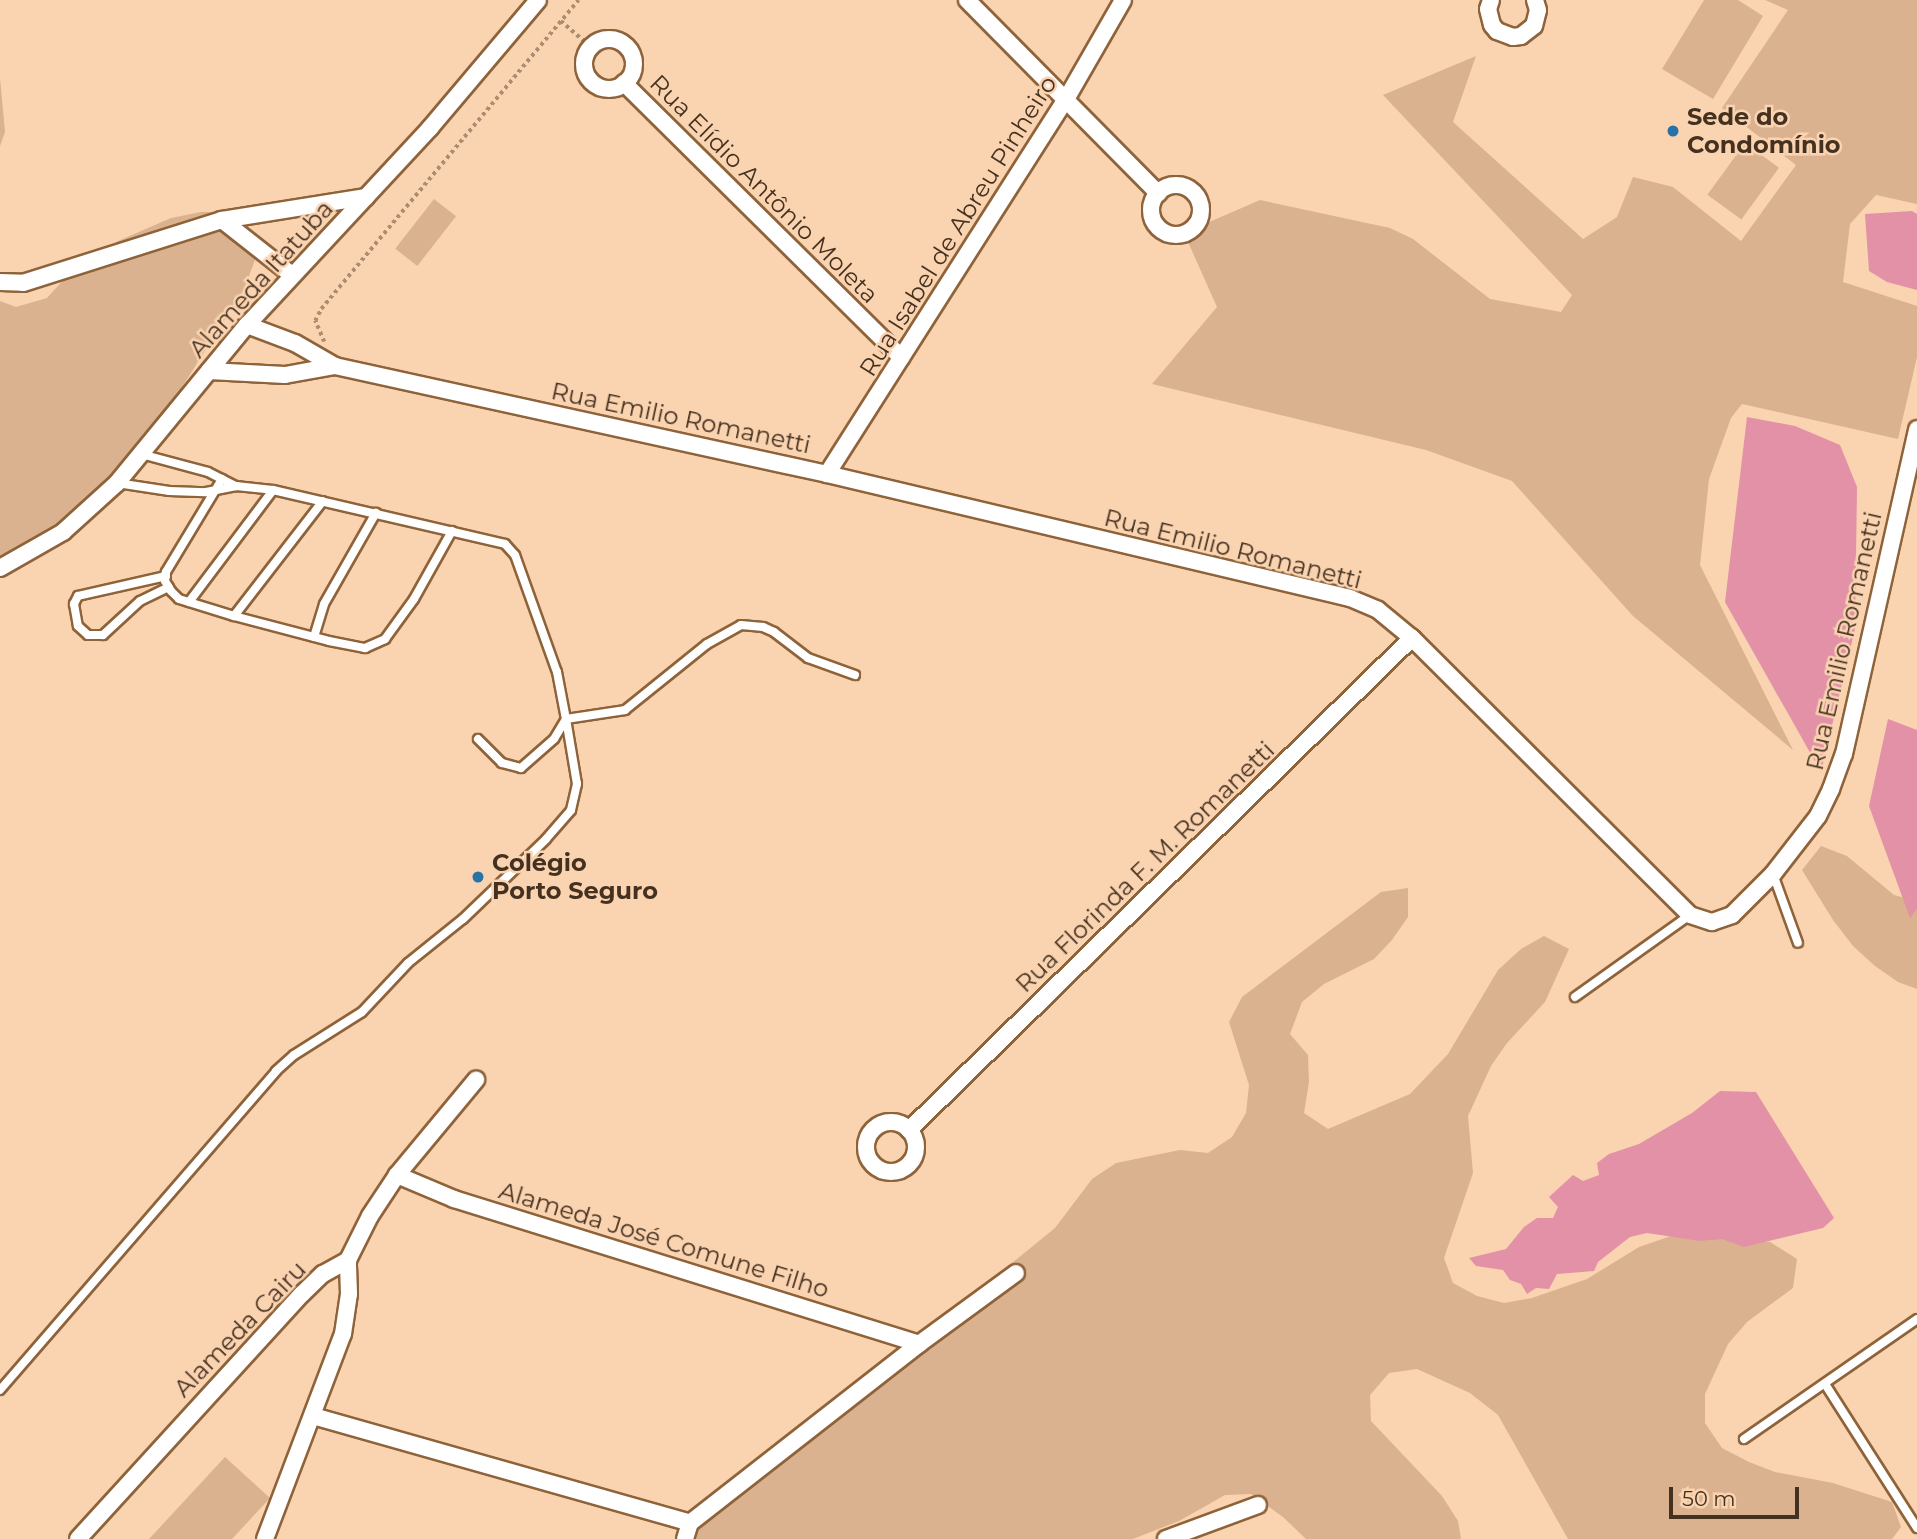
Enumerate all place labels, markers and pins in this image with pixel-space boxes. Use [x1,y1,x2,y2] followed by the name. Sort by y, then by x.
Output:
[1687,103,1841,159] place label: Sede do Condomínio
[1665,123,1681,139] marker: Sede do Condomínio
[492,849,658,905] place label: Colégio Porto Seguro
[470,869,486,885] marker: Colégio Porto Seguro

